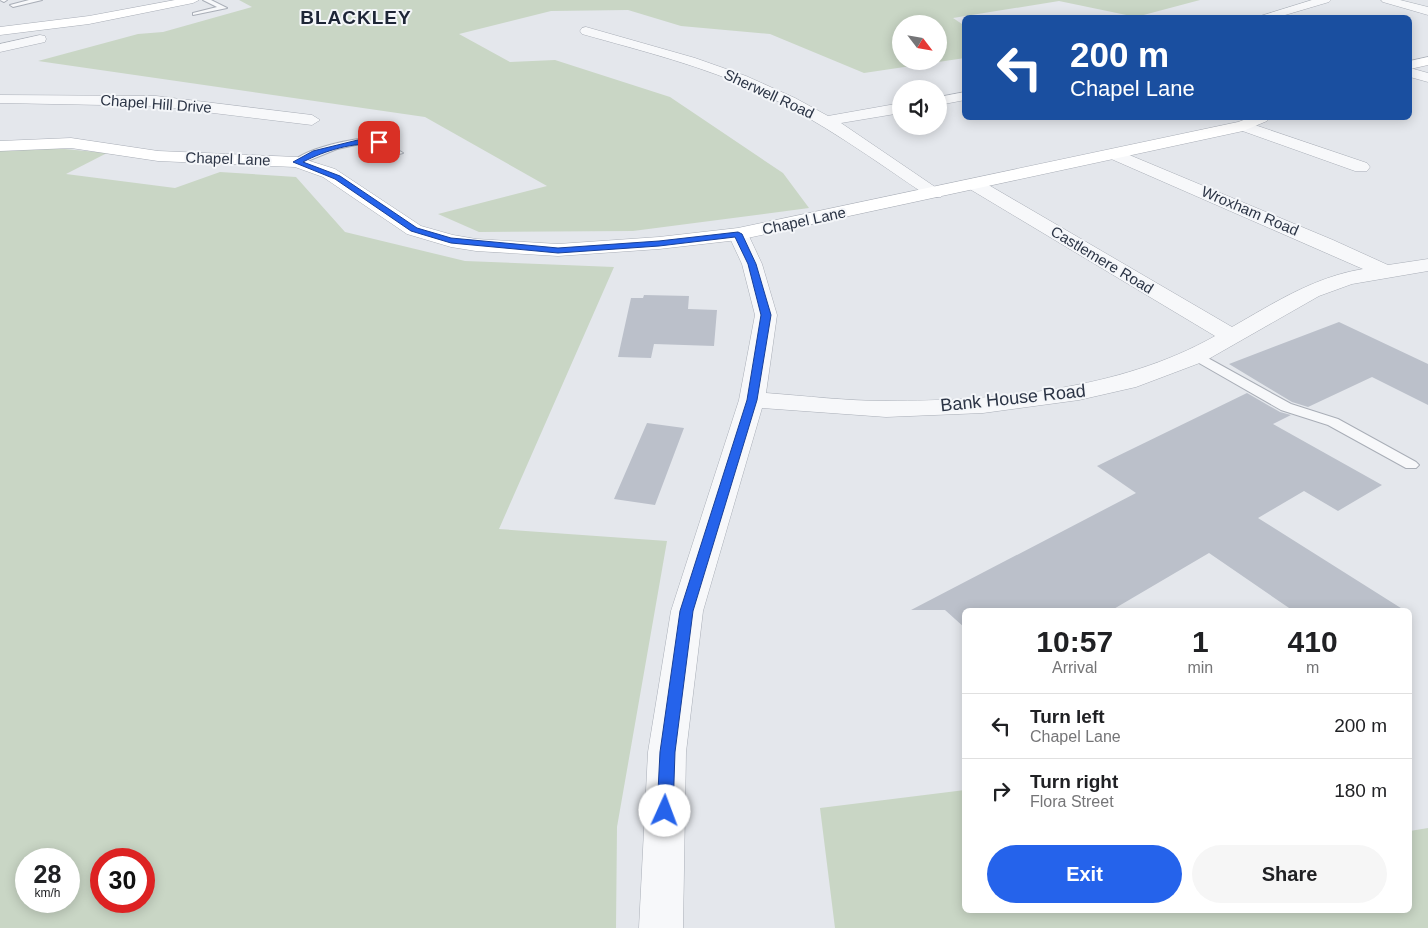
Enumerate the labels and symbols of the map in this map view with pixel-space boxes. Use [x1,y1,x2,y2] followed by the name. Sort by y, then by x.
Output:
[300,7,412,28] district label: BLACKLEY
[892,15,948,70] north arrow
[721,65,817,122] street label: Sherwell Road
[100,91,212,116] street label: Chapel Hill Drive
[358,121,400,163] pin
[185,149,271,168] street label: Chapel Lane
[1199,182,1301,239] street label: Wroxham Road
[761,203,847,238] street label: Chapel Lane
[1048,222,1157,297] street label: Castlemere Road
[939,380,1087,416] street label: Bank House Road
[638,784,690,836] position arrow
[90,848,155,913] speed limit sign: 30

